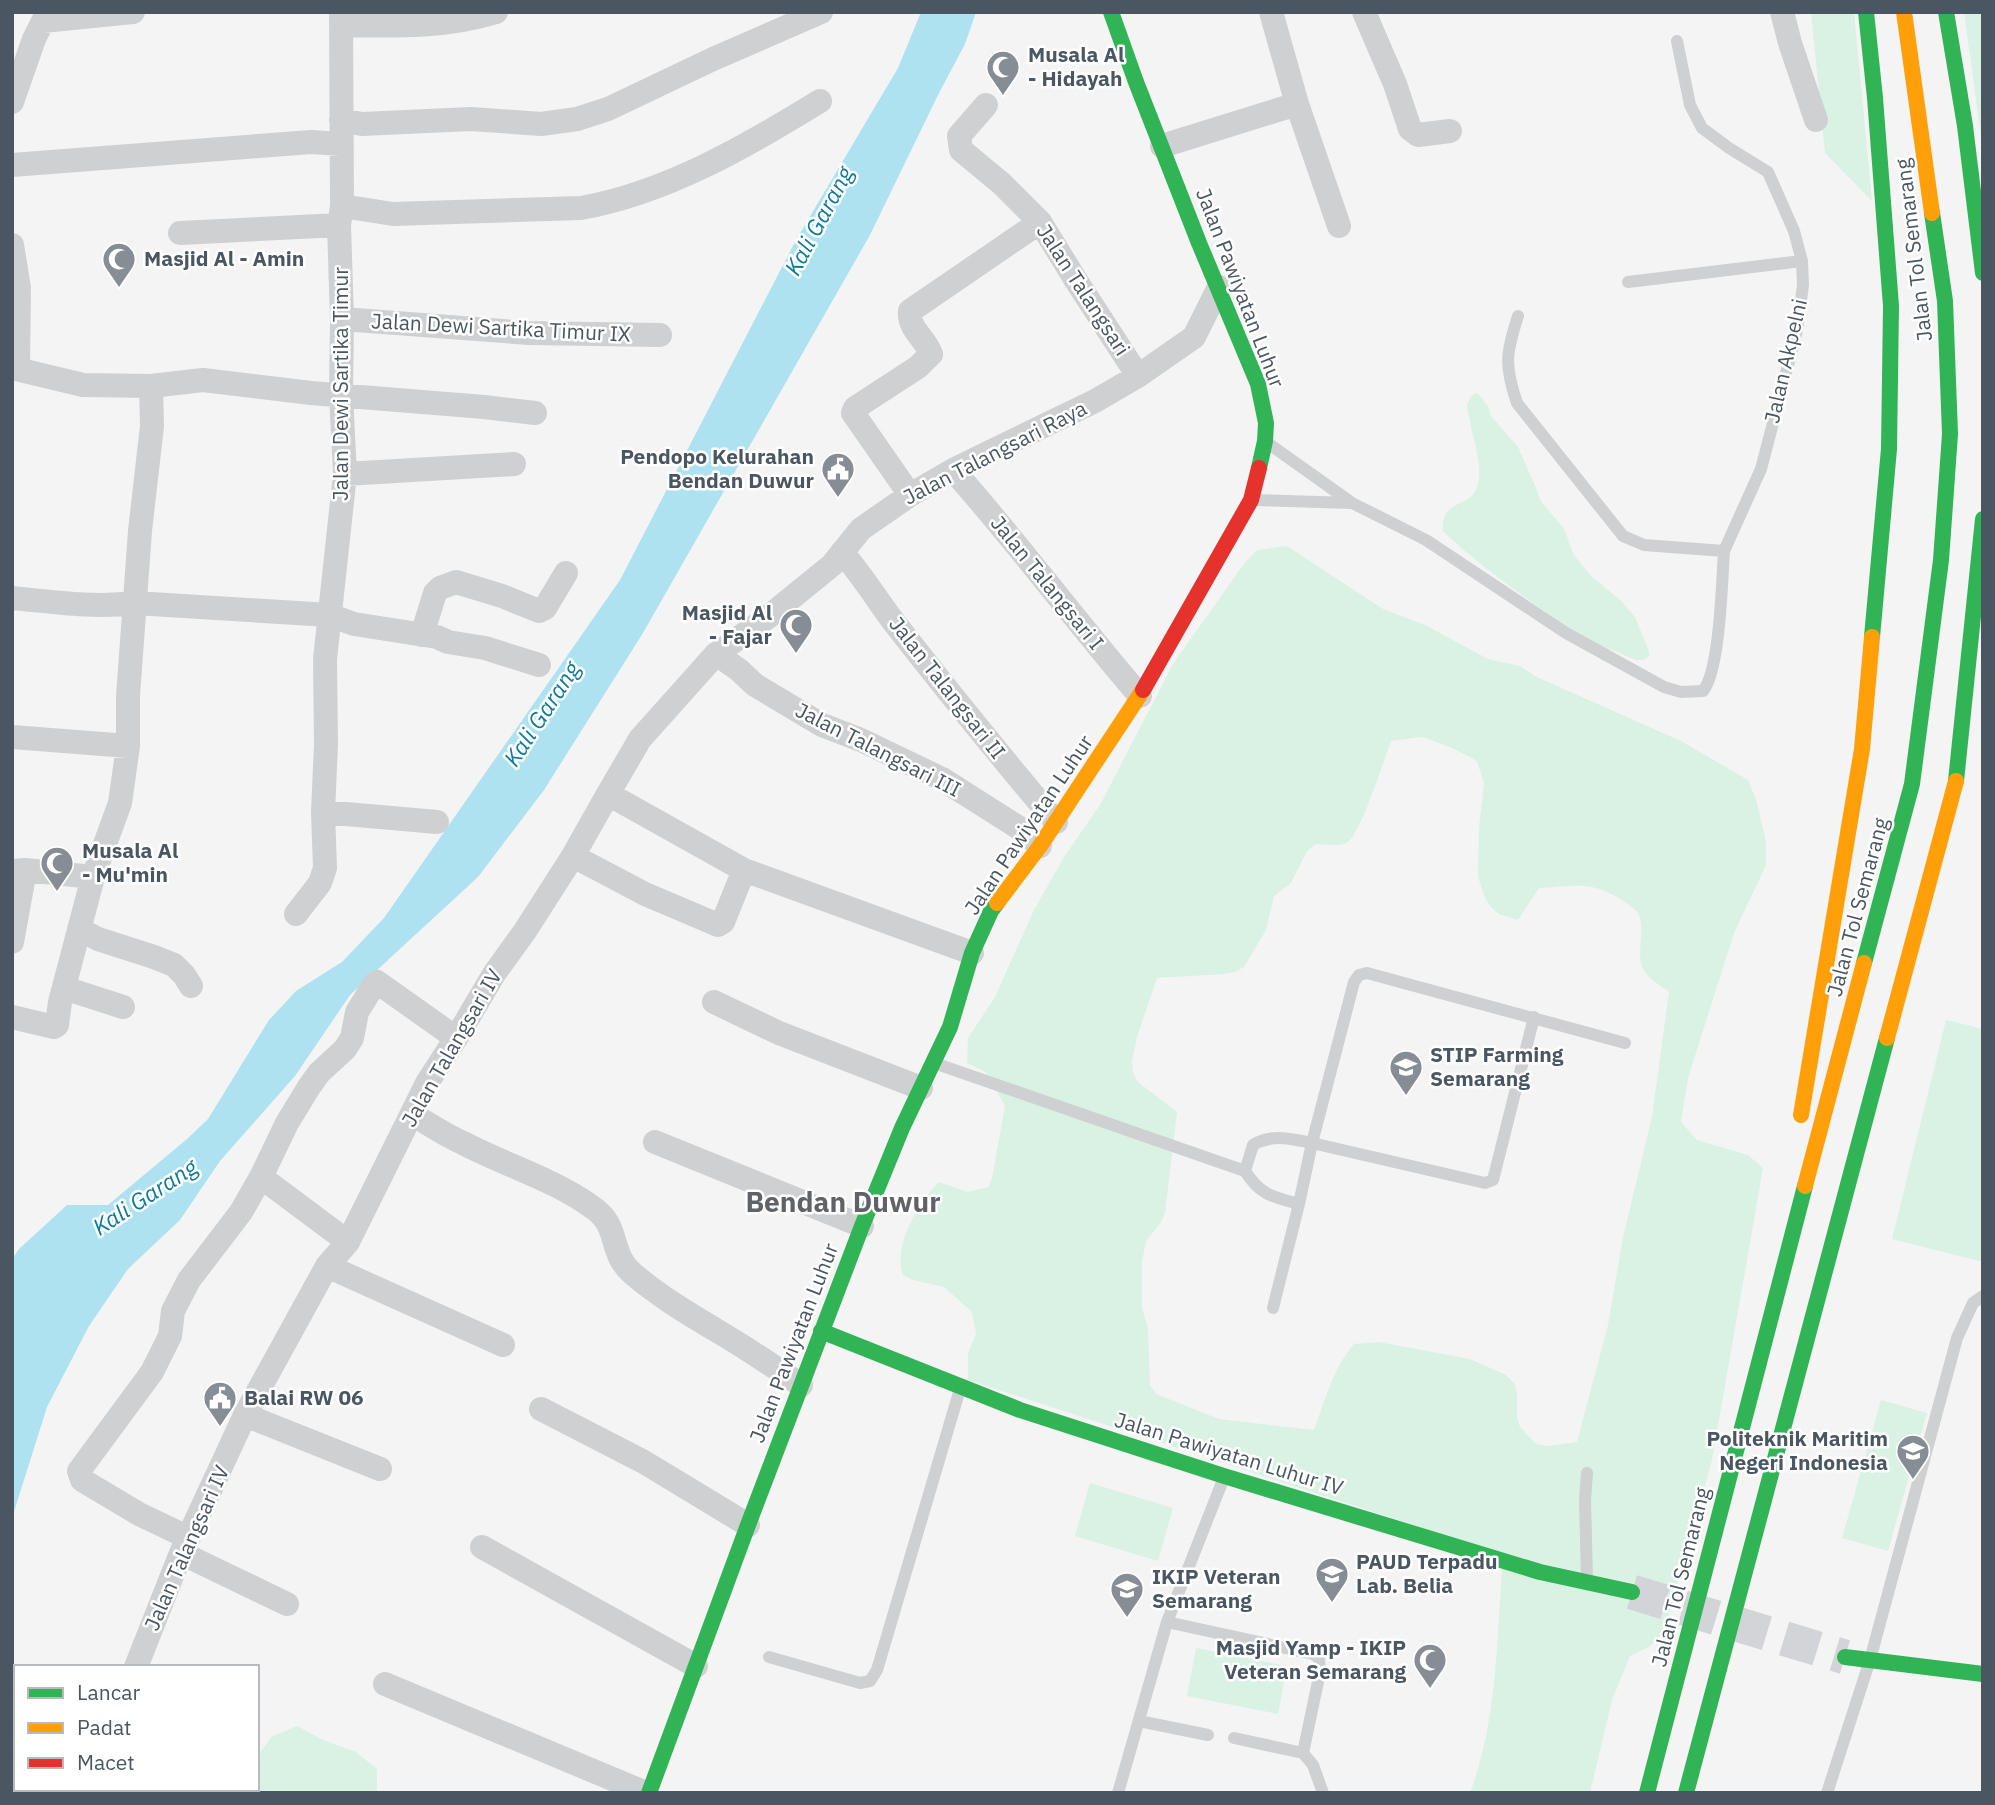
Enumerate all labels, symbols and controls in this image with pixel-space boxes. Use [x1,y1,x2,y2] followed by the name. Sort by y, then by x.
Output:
[1028,40,1124,92] place label: Musala Al - Hidayah
[984,48,1022,97] mosque icon: Musala Al - Hidayah
[1888,157,1938,343] street label: Jalan Tol Semarang
[777,160,860,280] water label: Kali Garang
[1190,184,1292,392] street label: Jalan Pawiyatan Luhur
[1031,218,1137,361] street label: Jalan Talangsari
[100,240,138,289] mosque icon: Masjid Al - Amin
[144,244,304,272] place label: Masjid Al - Amin
[326,267,354,501] street label: Jalan Dewi Sartika Timur
[1757,296,1813,426] street label: Jalan Akpelni
[370,306,632,348] street label: Jalan Dewi Sartika Timur IX
[898,394,1091,511] street label: Jalan Talangsari Raya
[620,442,815,494] place label: Pendopo Kelurahan Bendan Duwur
[819,450,857,499] public building icon: Pendopo Kelurahan Bendan Duwur
[985,509,1111,655] street label: Jalan Talangsari I
[682,598,773,650] place label: Masjid Al - Fajar
[777,606,815,655] mosque icon: Masjid Al - Fajar
[883,610,1012,764] street label: Jalan Talangsari II
[496,654,587,772] water label: Kali Garang
[791,695,966,803] street label: Jalan Talangsari III
[957,729,1099,920] street label: Jalan Pawiyatan Luhur
[1820,814,1894,999] street label: Jalan Tol Semarang
[82,836,178,888] place label: Musala Al - Mu'min
[38,844,76,893] mosque icon: Musala Al - Mu'min
[395,963,508,1132] street label: Jalan Talangsari IV
[1430,1040,1564,1092] place label: STIP Farming Semarang
[1387,1048,1425,1097] school or university icon: STIP Farming Semarang
[86,1150,204,1241] water label: Kali Garang
[745,1183,941,1220] district label: Bendan Duwur
[742,1239,844,1446] street label: Jalan Pawiyatan Luhur
[201,1379,239,1428] public building icon: Balai RW 06
[244,1383,364,1411] place label: Balai RW 06
[1112,1405,1347,1501] street label: Jalan Pawiyatan Luhur IV
[1706,1424,1888,1476] place label: Politeknik Maritim Negeri Indonesia
[1894,1432,1932,1481] school or university icon: Politeknik Maritim Negeri Indonesia
[137,1460,235,1635] street label: Jalan Talangsari IV
[1644,1484,1716,1669] street label: Jalan Tol Semarang
[1356,1547,1497,1599] place label: PAUD Terpadu Lab. Belia
[1313,1555,1351,1604] school or university icon: PAUD Terpadu Lab. Belia
[1152,1562,1281,1614] place label: IKIP Veteran Semarang
[1108,1570,1146,1619] school or university icon: IKIP Veteran Semarang
[1216,1633,1406,1685] place label: Masjid Yamp - IKIP Veteran Semarang
[1411,1641,1449,1690] mosque icon: Masjid Yamp - IKIP Veteran Semarang
[14,1665,259,1791] legend
[77,1678,140,1706] text: Lancar
[77,1713,132,1741] text: Padat
[77,1748,135,1776] text: Macet

